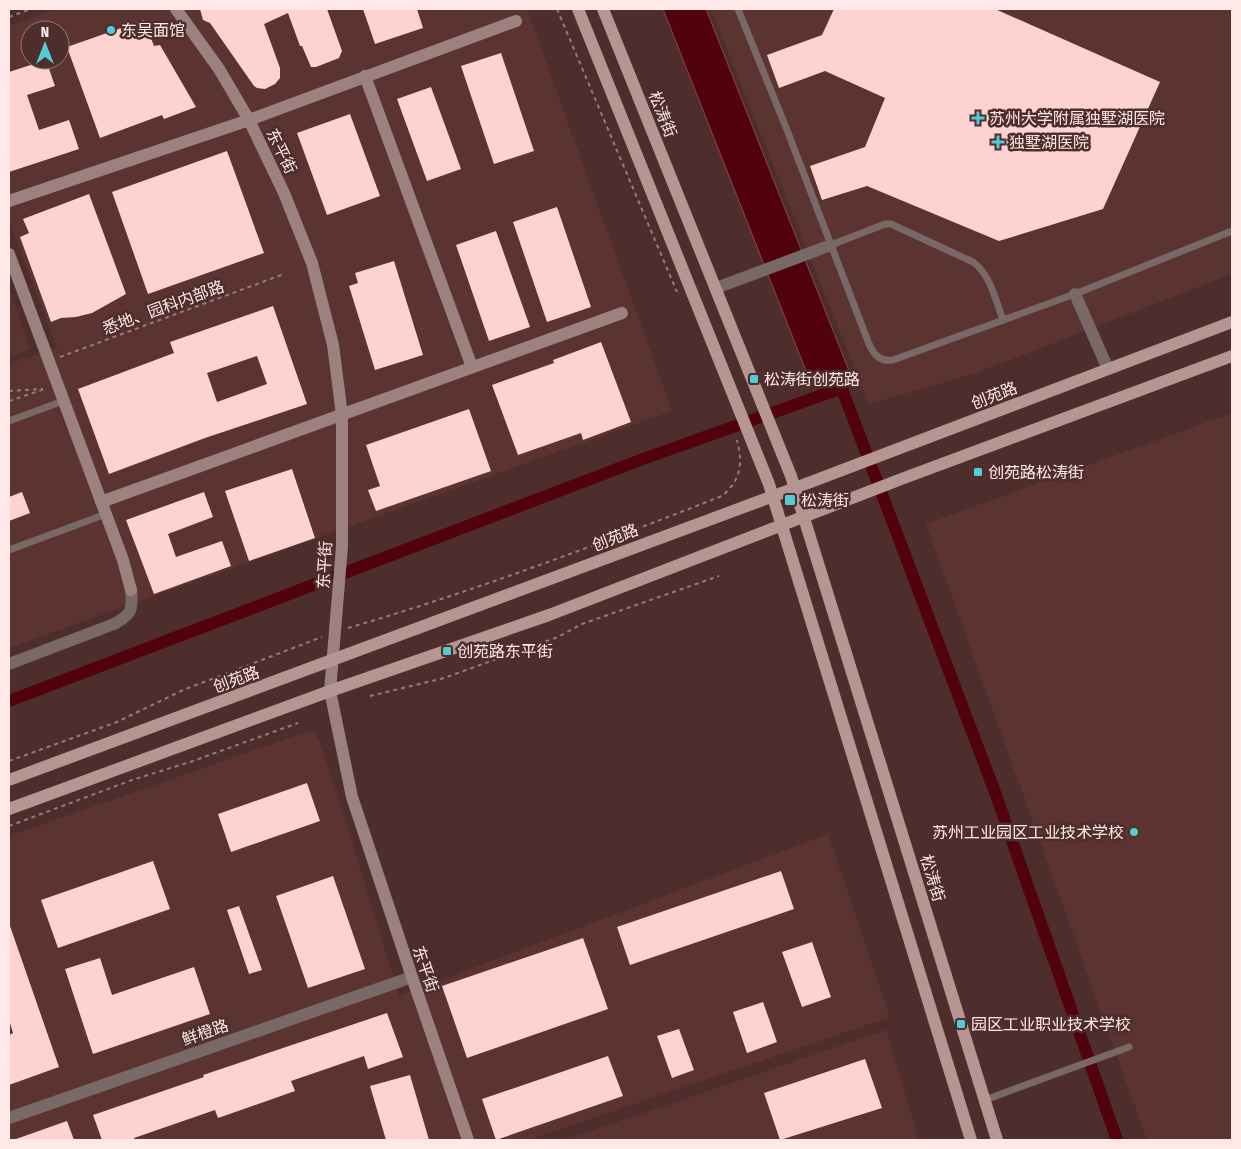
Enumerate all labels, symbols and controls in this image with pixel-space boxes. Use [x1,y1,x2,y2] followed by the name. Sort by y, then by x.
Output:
[20,20,70,70] north arrow
[121,21,185,40] place label: 东吴面馆
[41,24,49,41] text: N
[105,24,117,36] marker: 东吴面馆
[645,88,680,140] street label: 松涛街
[989,109,1165,128] place label: 苏州大学附属独墅湖医院
[971,111,985,125] marker: 苏州大学附属独墅湖医院
[262,125,301,177] street label: 东平街
[1009,133,1089,152] place label: 独墅湖医院
[991,135,1005,149] marker: 独墅湖医院
[100,277,227,338] street label: 悉地、园科内部路
[764,370,860,389] place label: 松涛街创苑路
[748,373,760,385] marker: 松涛街创苑路
[968,378,1020,413] street label: 创苑路
[988,463,1084,482] place label: 创苑路松涛街
[972,466,984,478] marker: 创苑路松涛街
[801,491,849,510] place label: 松涛街
[783,493,797,507] marker: 松涛街
[589,520,641,555] street label: 创苑路
[314,541,335,589] street label: 东平街
[457,642,553,661] place label: 创苑路东平街
[441,645,453,657] marker: 创苑路东平街
[210,662,262,697] street label: 创苑路
[932,823,1124,842] place label: 苏州工业园区工业技术学校
[1128,826,1140,838] marker: 苏州工业园区工业技术学校
[916,852,949,904] street label: 松涛街
[409,943,442,995] street label: 东平街
[971,1015,1131,1034] place label: 园区工业职业技术学校
[179,1016,231,1049] street label: 鲜橙路
[955,1018,967,1030] marker: 园区工业职业技术学校

